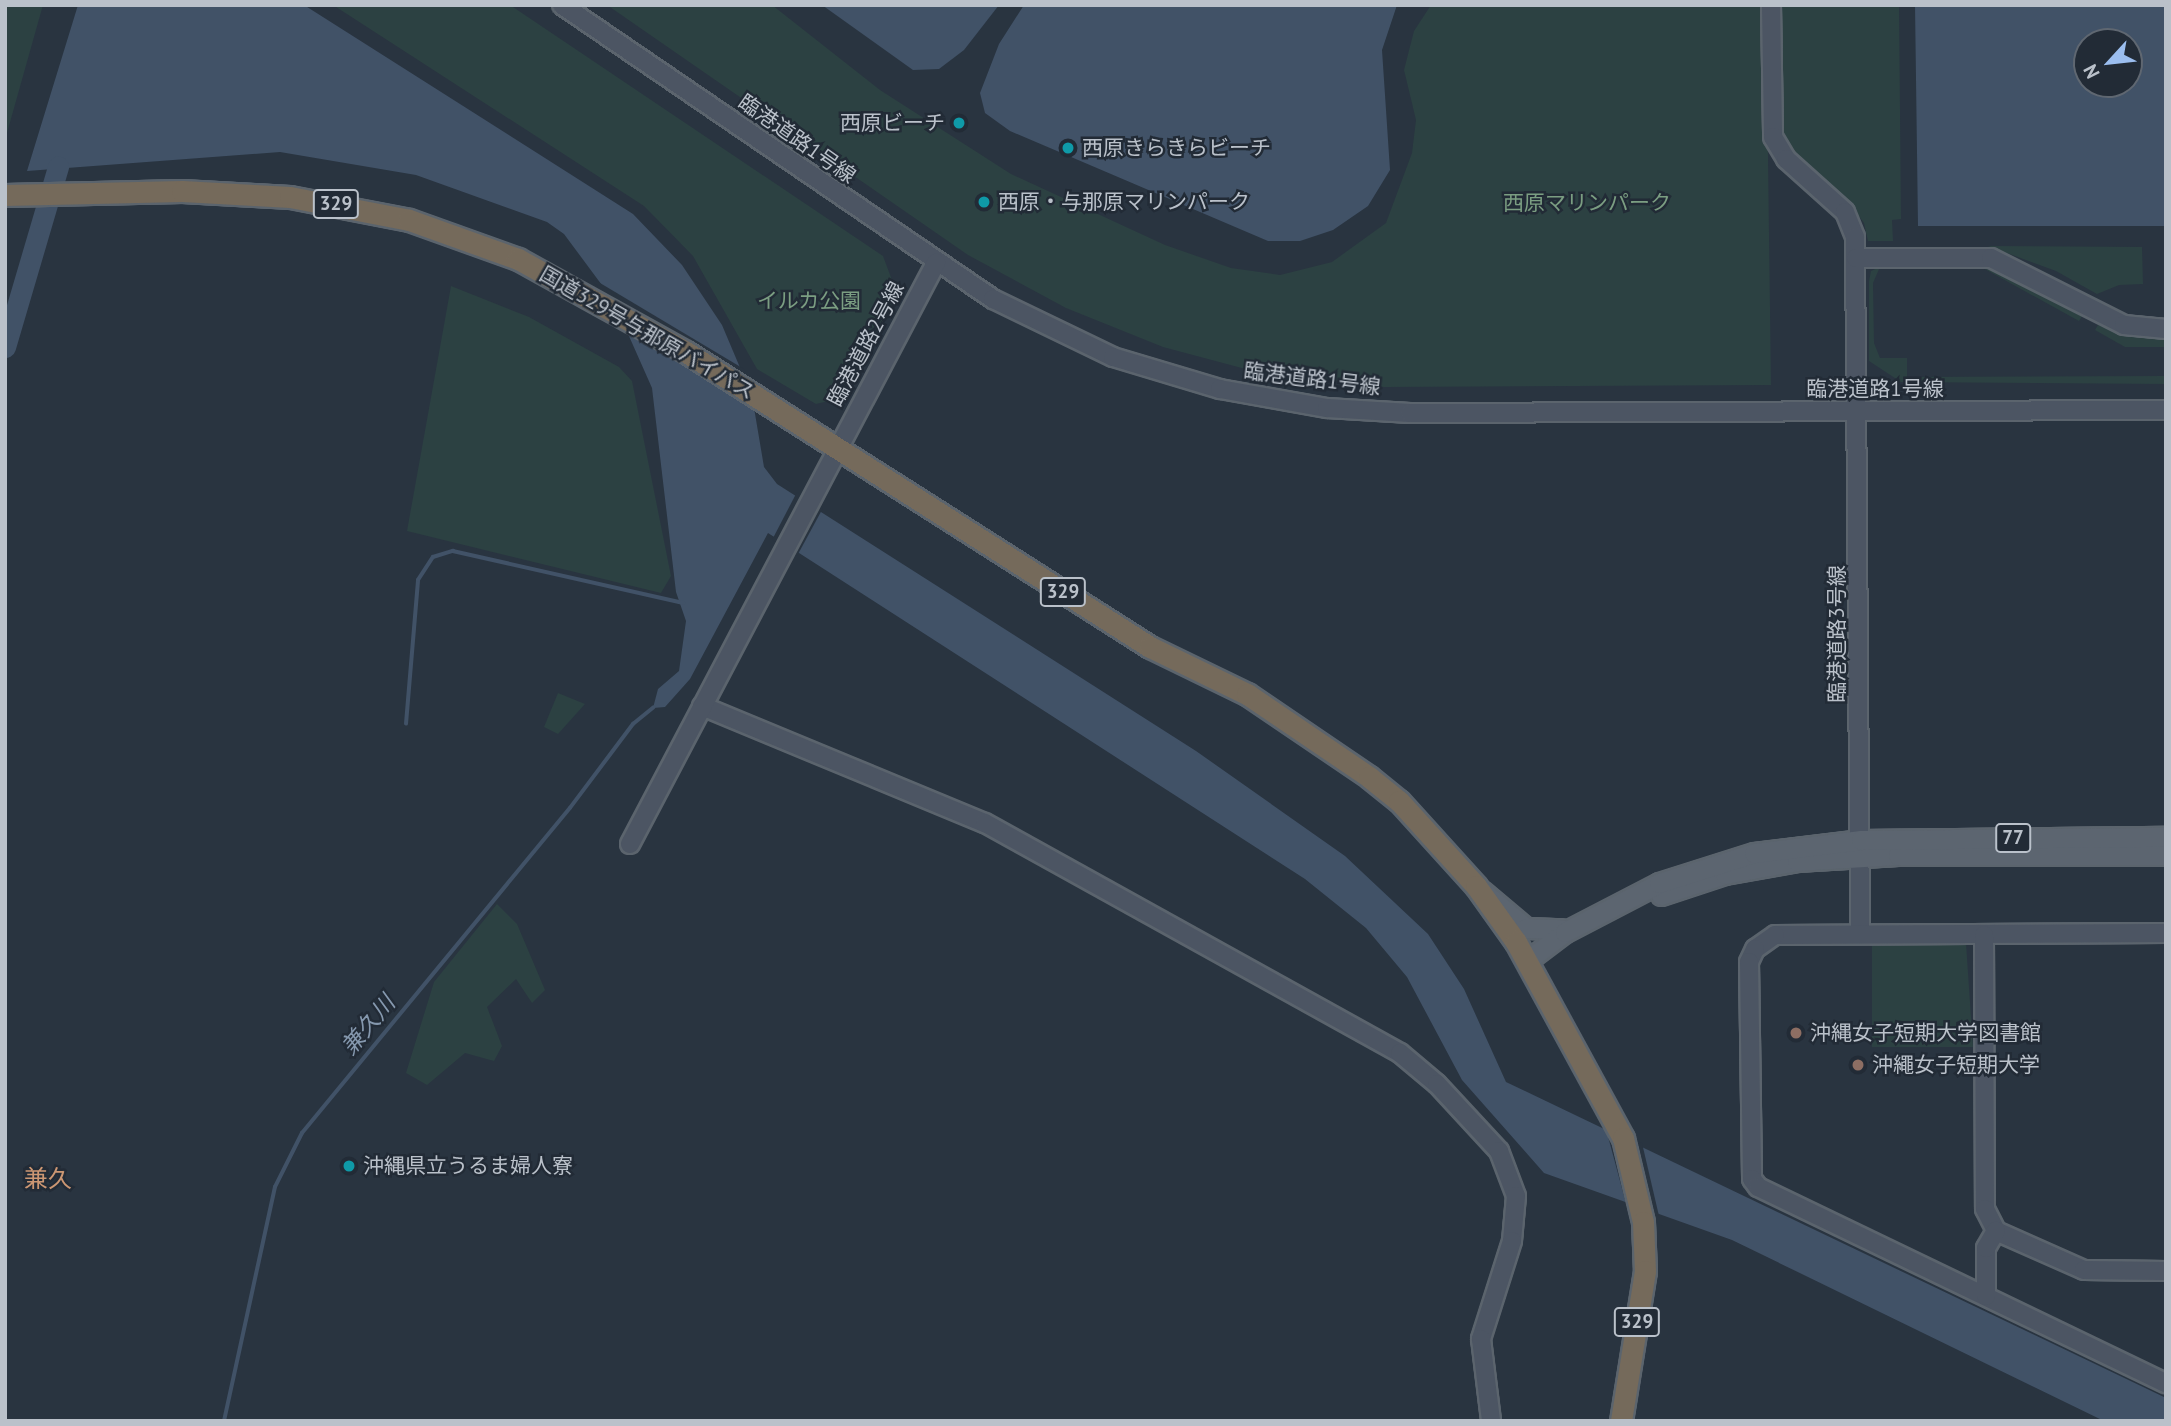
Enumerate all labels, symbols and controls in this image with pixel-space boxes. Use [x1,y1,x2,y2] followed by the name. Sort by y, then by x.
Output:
[2073,28,2143,98] north arrow
[2078,61,2105,83] text: N
[733,89,861,189] street label: 臨港道路1号線
[840,110,945,136] place label: 西原ビーチ
[951,115,967,131] marker: 西原ビーチ
[1082,135,1271,161] place label: 西原きらきらビーチ
[1060,140,1076,156] marker: 西原きらきらビーチ
[312,188,360,220] road number: 329
[998,189,1250,215] place label: 西原・与那原マリンパーク
[1503,190,1671,216] park label: 西原マリンパーク
[976,194,992,210] marker: 西原・与那原マリンパーク
[535,261,759,405] street label: 国道329号与那原バイパス
[823,277,909,411] street label: 臨港道路2号線
[757,288,861,314] park label: イルカ公園
[1242,358,1382,400] street label: 臨港道路1号線
[1806,376,1944,402] street label: 臨港道路1号線
[1824,565,1850,703] street label: 臨港道路3号線
[1038,576,1088,608] road number: 329
[1994,822,2032,853] road number: 77
[335,990,401,1060] water label: 兼久川
[1810,1020,2041,1046] place label: 沖縄女子短期大学図書館
[1788,1025,1804,1041] marker: 沖縄女子短期大学図書館
[1872,1052,2040,1078] place label: 沖繩女子短期大学
[1850,1057,1866,1073] marker: 沖繩女子短期大学
[363,1153,573,1179] place label: 沖縄県立うるま婦人寮
[341,1158,357,1174] marker: 沖縄県立うるま婦人寮
[24,1165,72,1193] district label: 兼久
[1612,1306,1662,1338] road number: 329

